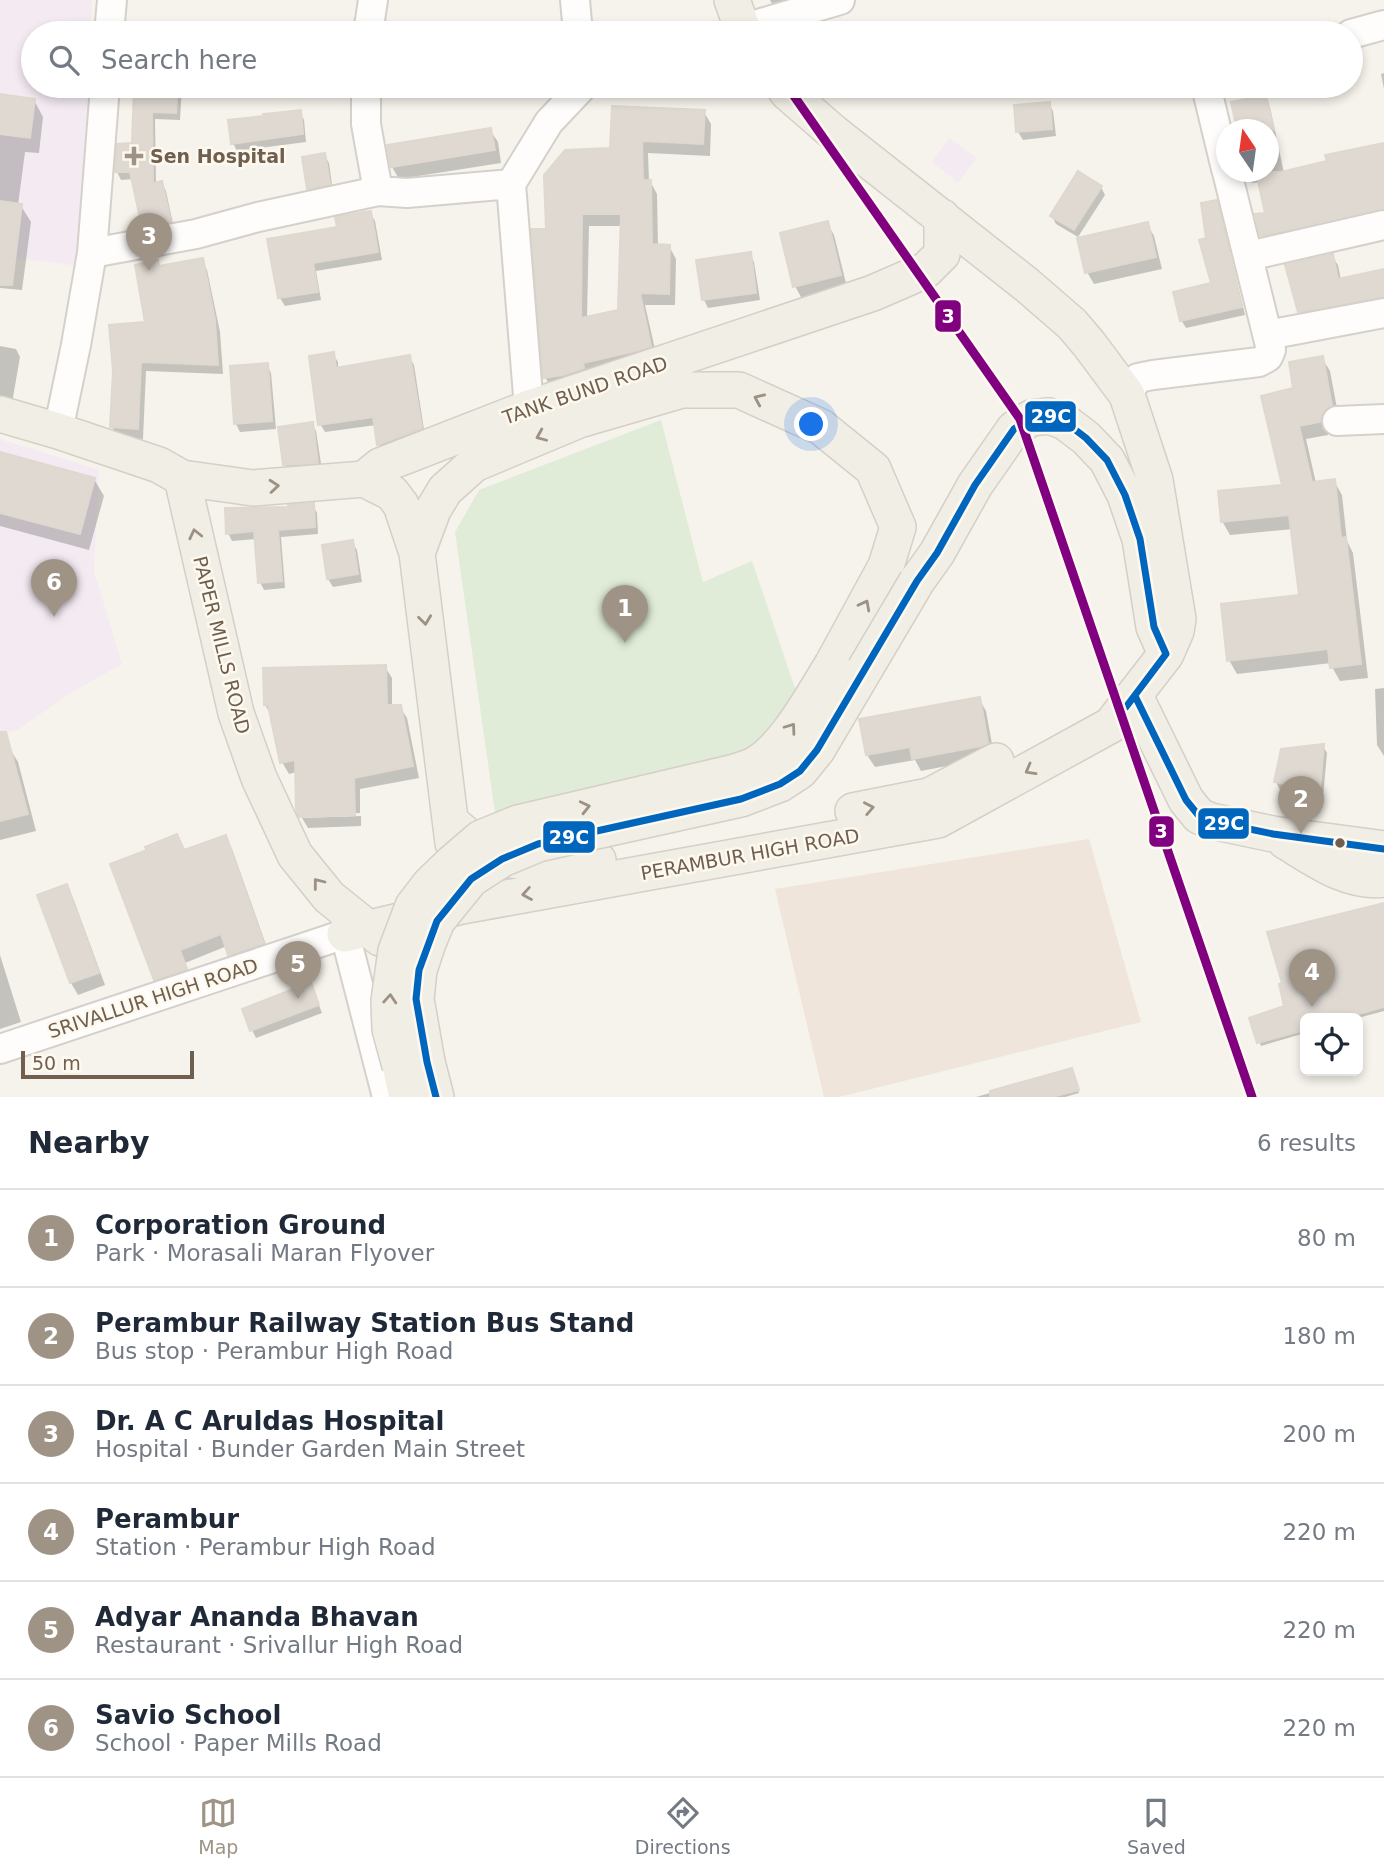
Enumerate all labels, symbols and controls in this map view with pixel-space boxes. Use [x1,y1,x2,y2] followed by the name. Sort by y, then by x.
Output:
[21,21,1363,98] search box
[45,41,83,79] icon: search
[101,45,257,75] text: Search here
[1216,119,1279,182] north arrow
[150,145,286,167] place label: Sen Hospital
[124,146,144,166] marker: Sen Hospital
[126,213,172,271] pin: 3
[934,299,962,333] line badge: 3
[941,305,955,327] text: 3
[499,351,670,429] street label: TANK BUND ROAD
[754,393,766,407] one-way arrow
[1024,400,1077,433] line badge: 29C
[1031,405,1071,427] text: 29C
[794,407,828,441] your location
[535,428,548,442] one-way arrow
[269,479,280,494] one-way arrow
[188,528,203,540] one-way arrow
[189,554,255,736] street label: PAPER MILLS ROAD
[31,559,77,617] pin: 6
[602,585,648,643] pin: 1
[857,600,870,612] one-way arrow
[418,615,433,626] one-way arrow
[783,723,795,736] one-way arrow
[1024,762,1037,775] one-way arrow
[1278,776,1324,834] pin: 2
[578,801,590,816] one-way arrow
[863,801,875,816] one-way arrow
[1197,807,1250,840] line badge: 29C
[1204,812,1244,834] text: 29C
[1148,815,1175,848] line badge: 3
[542,820,596,854] line badge: 29C
[1154,820,1168,842] text: 3
[639,824,861,884] street label: PERAMBUR HIGH ROAD
[549,826,589,848] text: 29C
[1333,836,1347,850] unlabelled marker
[314,879,327,891] one-way arrow
[522,886,533,901] one-way arrow
[275,941,321,999] pin: 5
[1289,949,1335,1007] pin: 4
[45,954,261,1042] street label: SRIVALLUR HIGH ROAD
[382,993,397,1004] one-way arrow
[1300,1013,1363,1076] map controls
[1300,1013,1363,1076] button: locate
[21,1048,194,1080] scale bar
[32,1052,81,1074] text: 50 m
[28,1125,150,1160] text: Nearby
[1257,1130,1356,1156] text: 6 results
[95,1210,386,1240] text: Corporation Ground
[43,1225,59,1251] text: 1
[1297,1225,1356,1251] text: 80 m
[95,1240,434,1266] text: Park · Morasali Maran Flyover
[95,1308,634,1338] text: Perambur Railway Station Bus Stand
[43,1323,59,1349] text: 2
[1282,1323,1356,1349] text: 180 m
[95,1338,453,1364] text: Bus stop · Perambur High Road
[95,1406,445,1436] text: Dr. A C Aruldas Hospital
[43,1421,59,1447] text: 3
[1282,1421,1356,1447] text: 200 m
[95,1436,525,1462] text: Hospital · Bunder Garden Main Street
[95,1504,239,1534] text: Perambur
[43,1519,59,1545] text: 4
[1282,1519,1356,1545] text: 220 m
[95,1534,436,1560] text: Station · Perambur High Road
[95,1602,419,1632] text: Adyar Ananda Bhavan
[43,1617,59,1643] text: 5
[1282,1617,1356,1643] text: 220 m
[95,1632,463,1658] text: Restaurant · Srivallur High Road
[95,1700,281,1730] text: Savio School
[43,1715,59,1741] text: 6
[1282,1715,1356,1741] text: 220 m
[95,1730,382,1756] text: School · Paper Mills Road
[198,1794,238,1858] tab: Map
[635,1794,731,1858] tab: Directions
[1127,1794,1186,1858] tab: Saved

